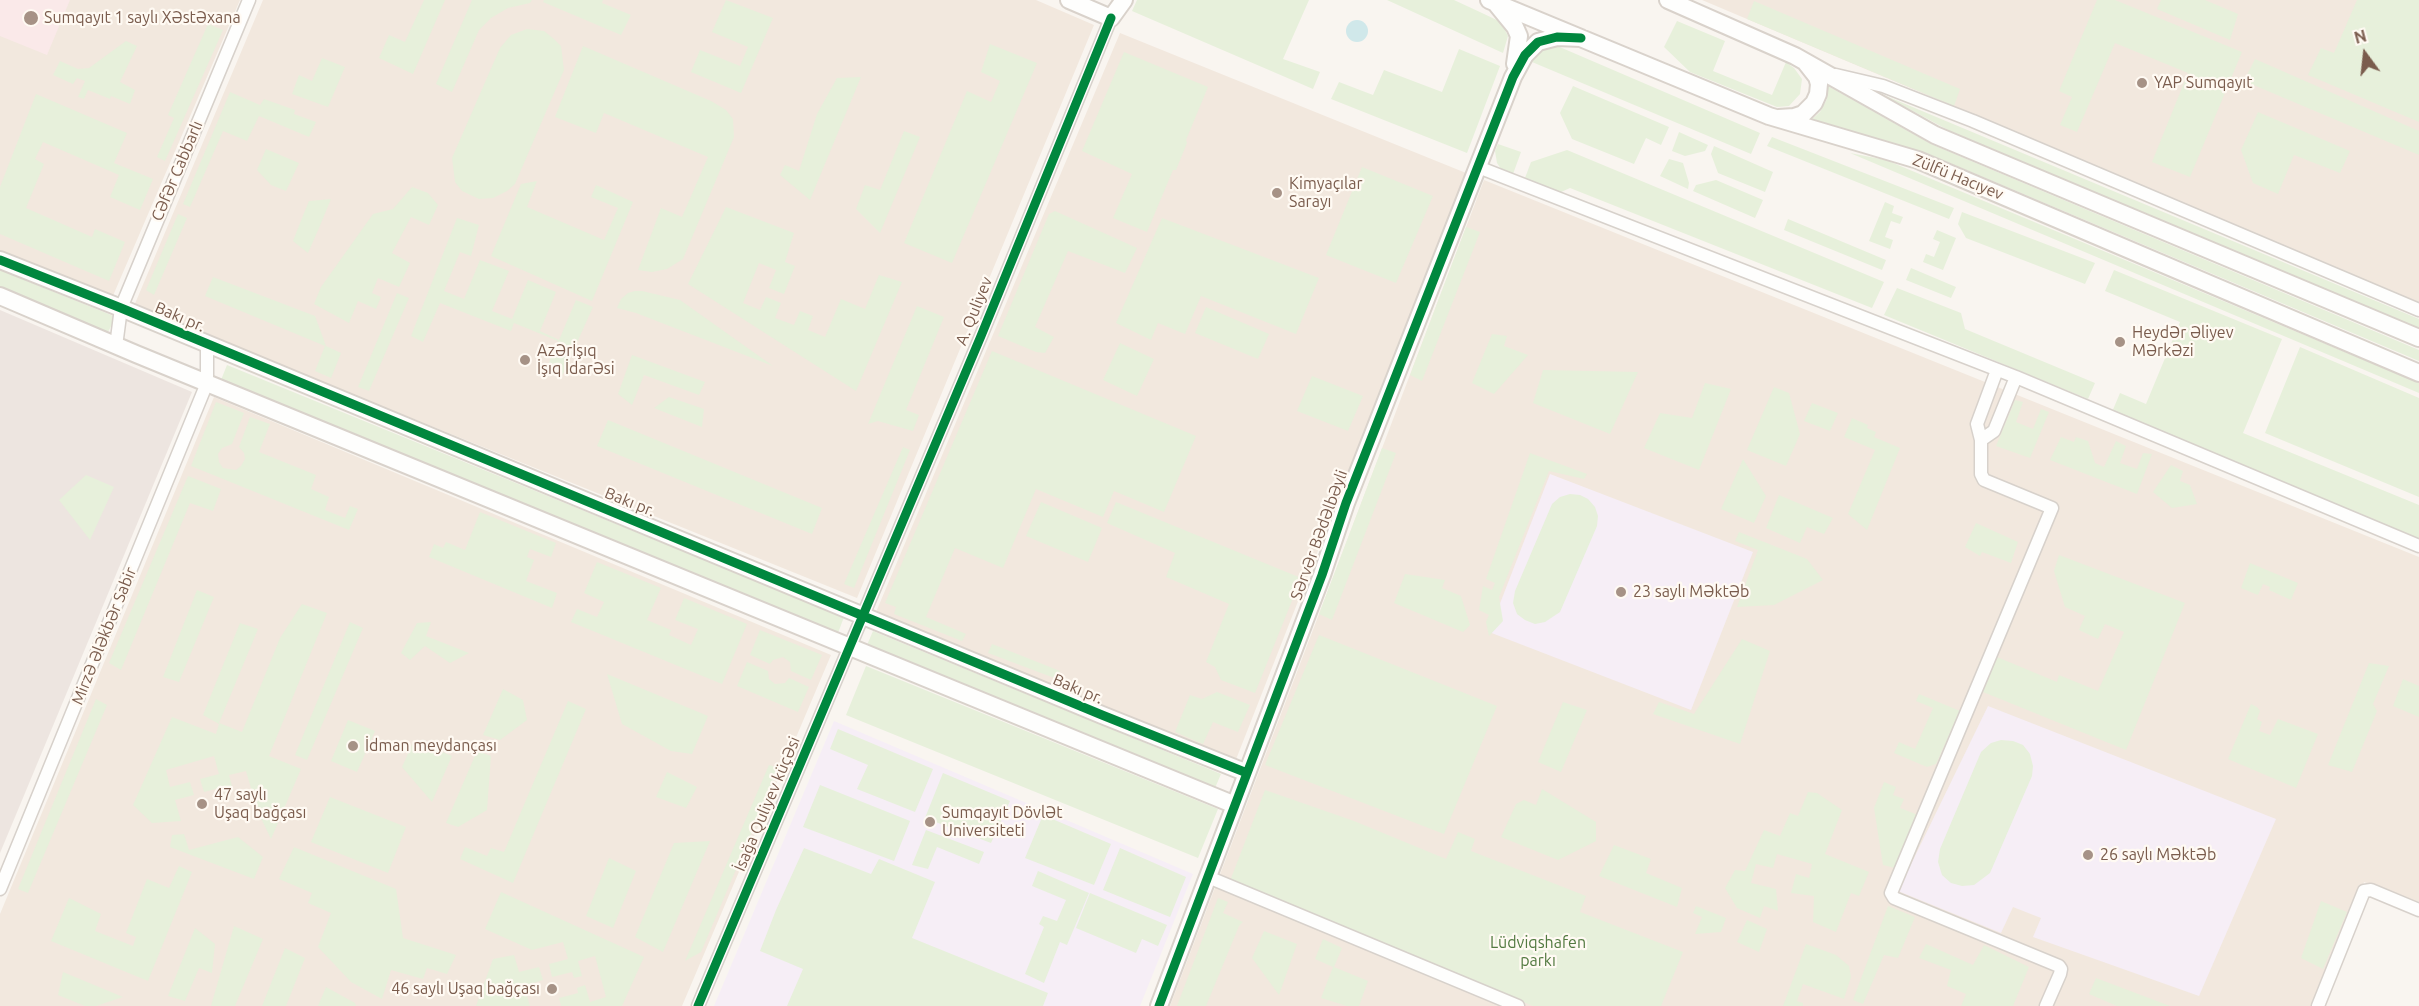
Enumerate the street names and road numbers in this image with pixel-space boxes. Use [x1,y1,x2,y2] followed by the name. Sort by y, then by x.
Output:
[147,118,207,224] street label: Cəfər Cabbarlı
[1910,150,2006,204] street label: Zülfü Hacıyev
[952,274,996,348] street label: A. Quliyev
[152,298,208,336] street label: Bakı pr.
[1287,467,1351,603] street label: Sərvər Bədəlbəyli
[602,483,658,521] street label: Bakı pr.
[68,564,140,708] street label: Mirzə Ələkbər Sabir
[1050,670,1106,708] street label: Bakı pr.
[730,734,804,874] street label: İsağa Quliyev küçəsi

